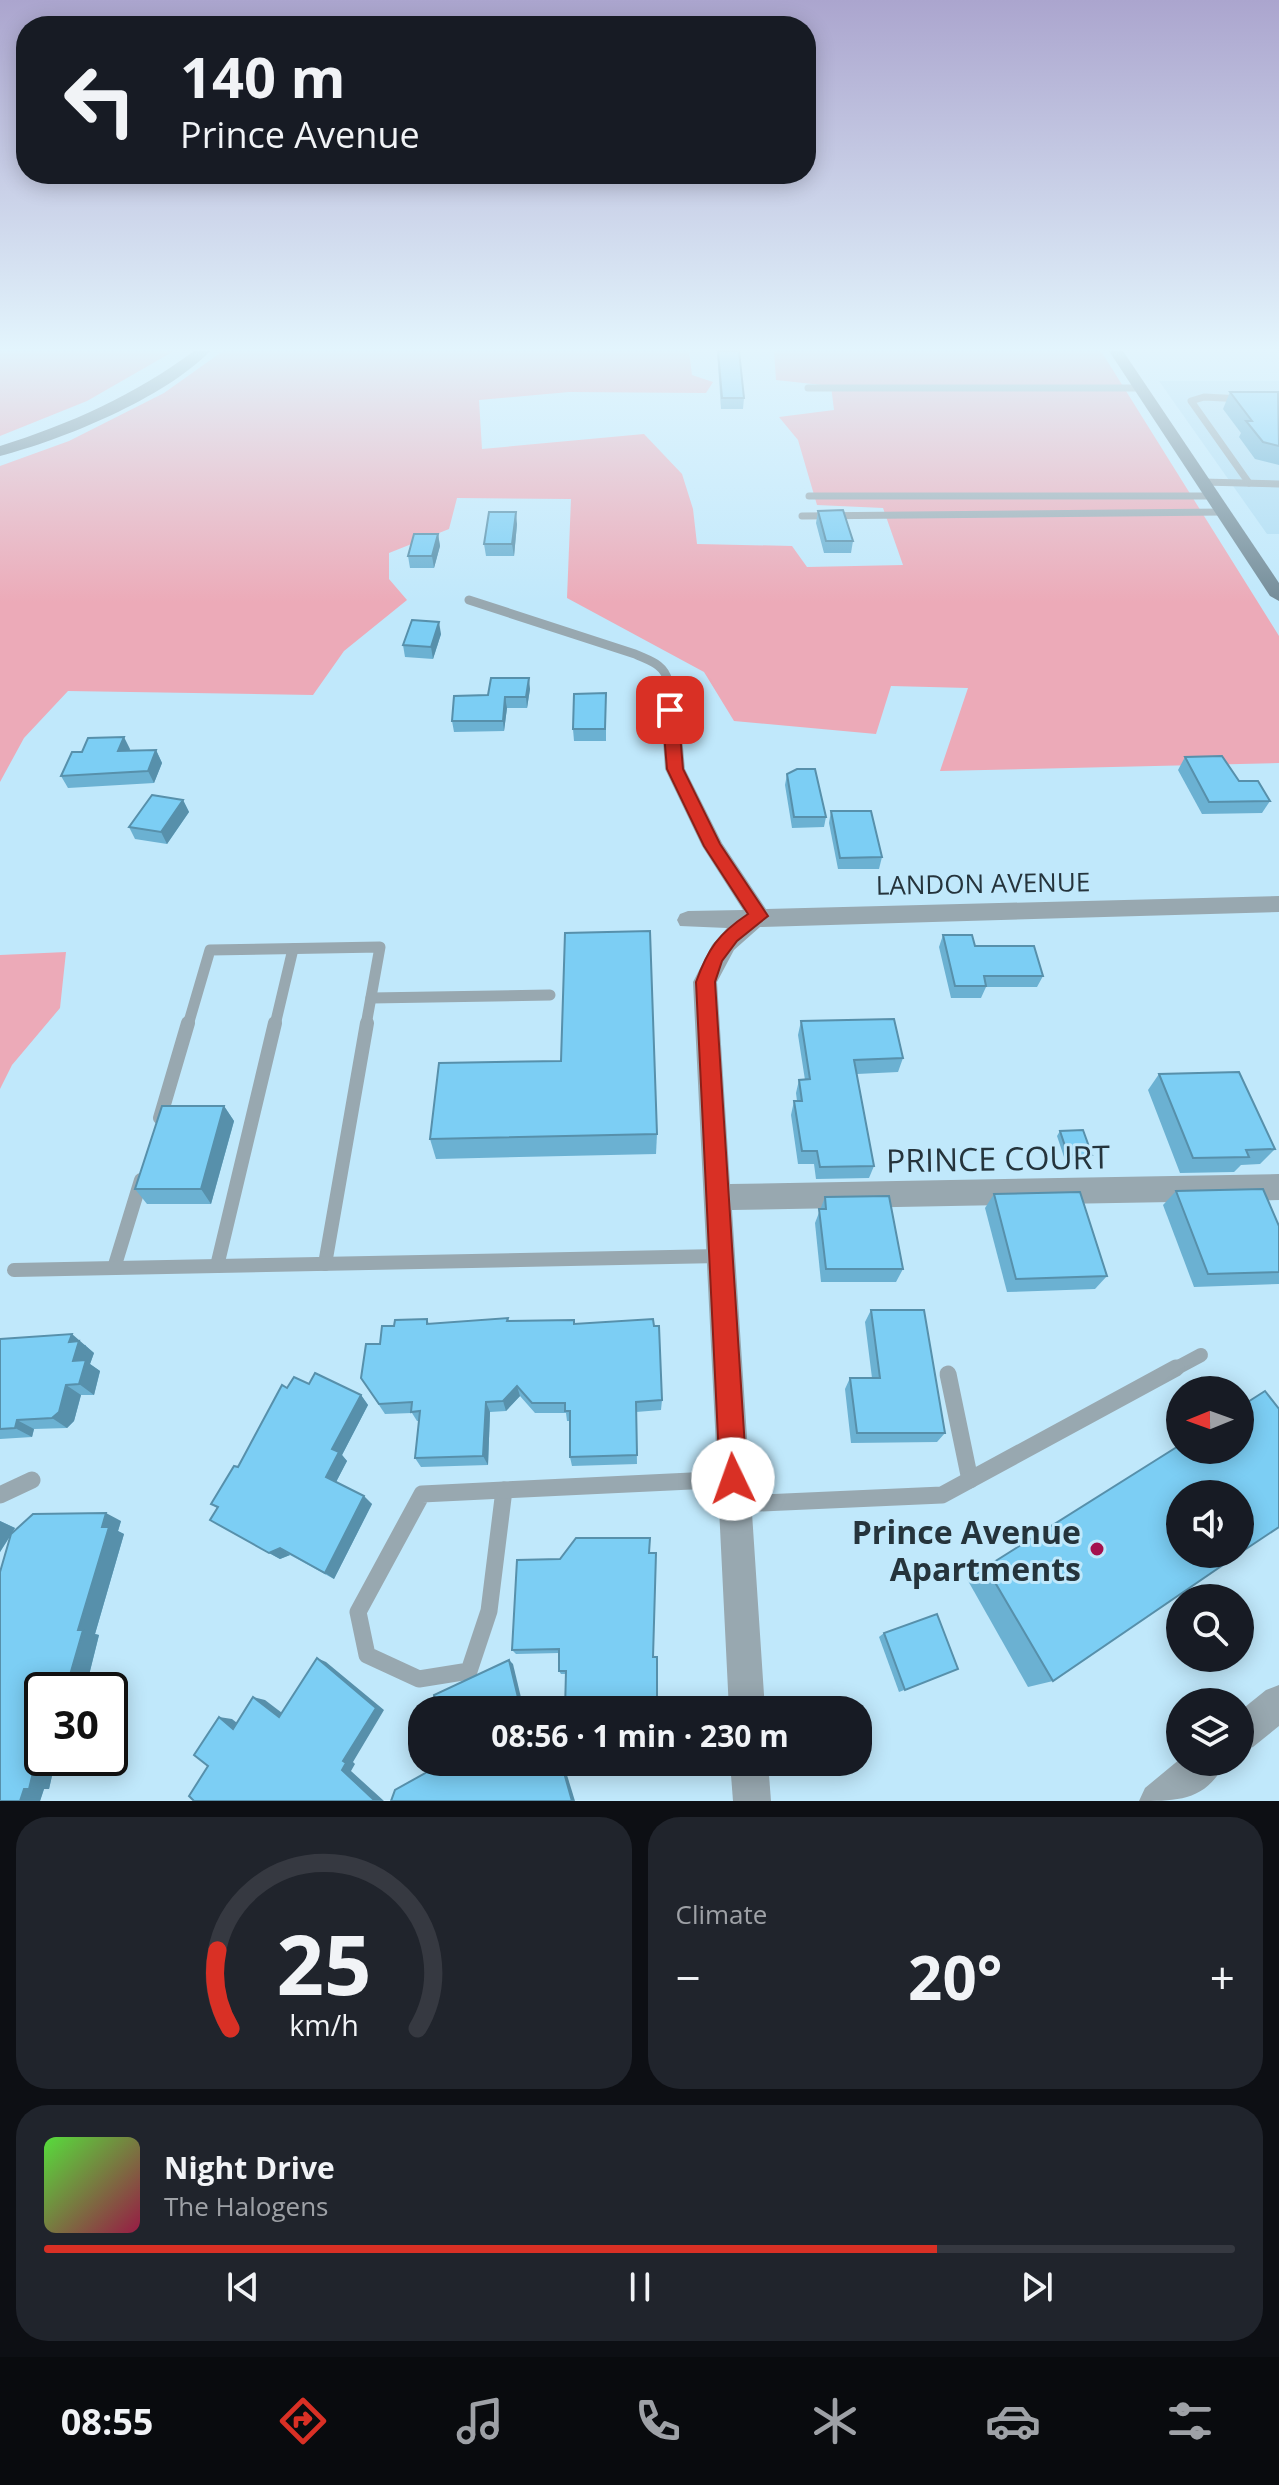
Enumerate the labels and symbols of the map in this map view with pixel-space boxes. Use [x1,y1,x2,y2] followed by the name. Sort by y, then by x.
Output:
[636,676,704,744] pin
[876,863,1090,903] street label: LANDON AVENUE
[886,1135,1111,1181] street label: PRINCE COURT
[1166,1376,1254,1464] north arrow
[691,1437,775,1521] position arrow
[852,1510,1081,1590] place label: Prince Avenue Apartments
[1088,1540,1106,1558] marker: Prince Avenue Apartments
[24,1672,128,1776] speed limit sign: 30

